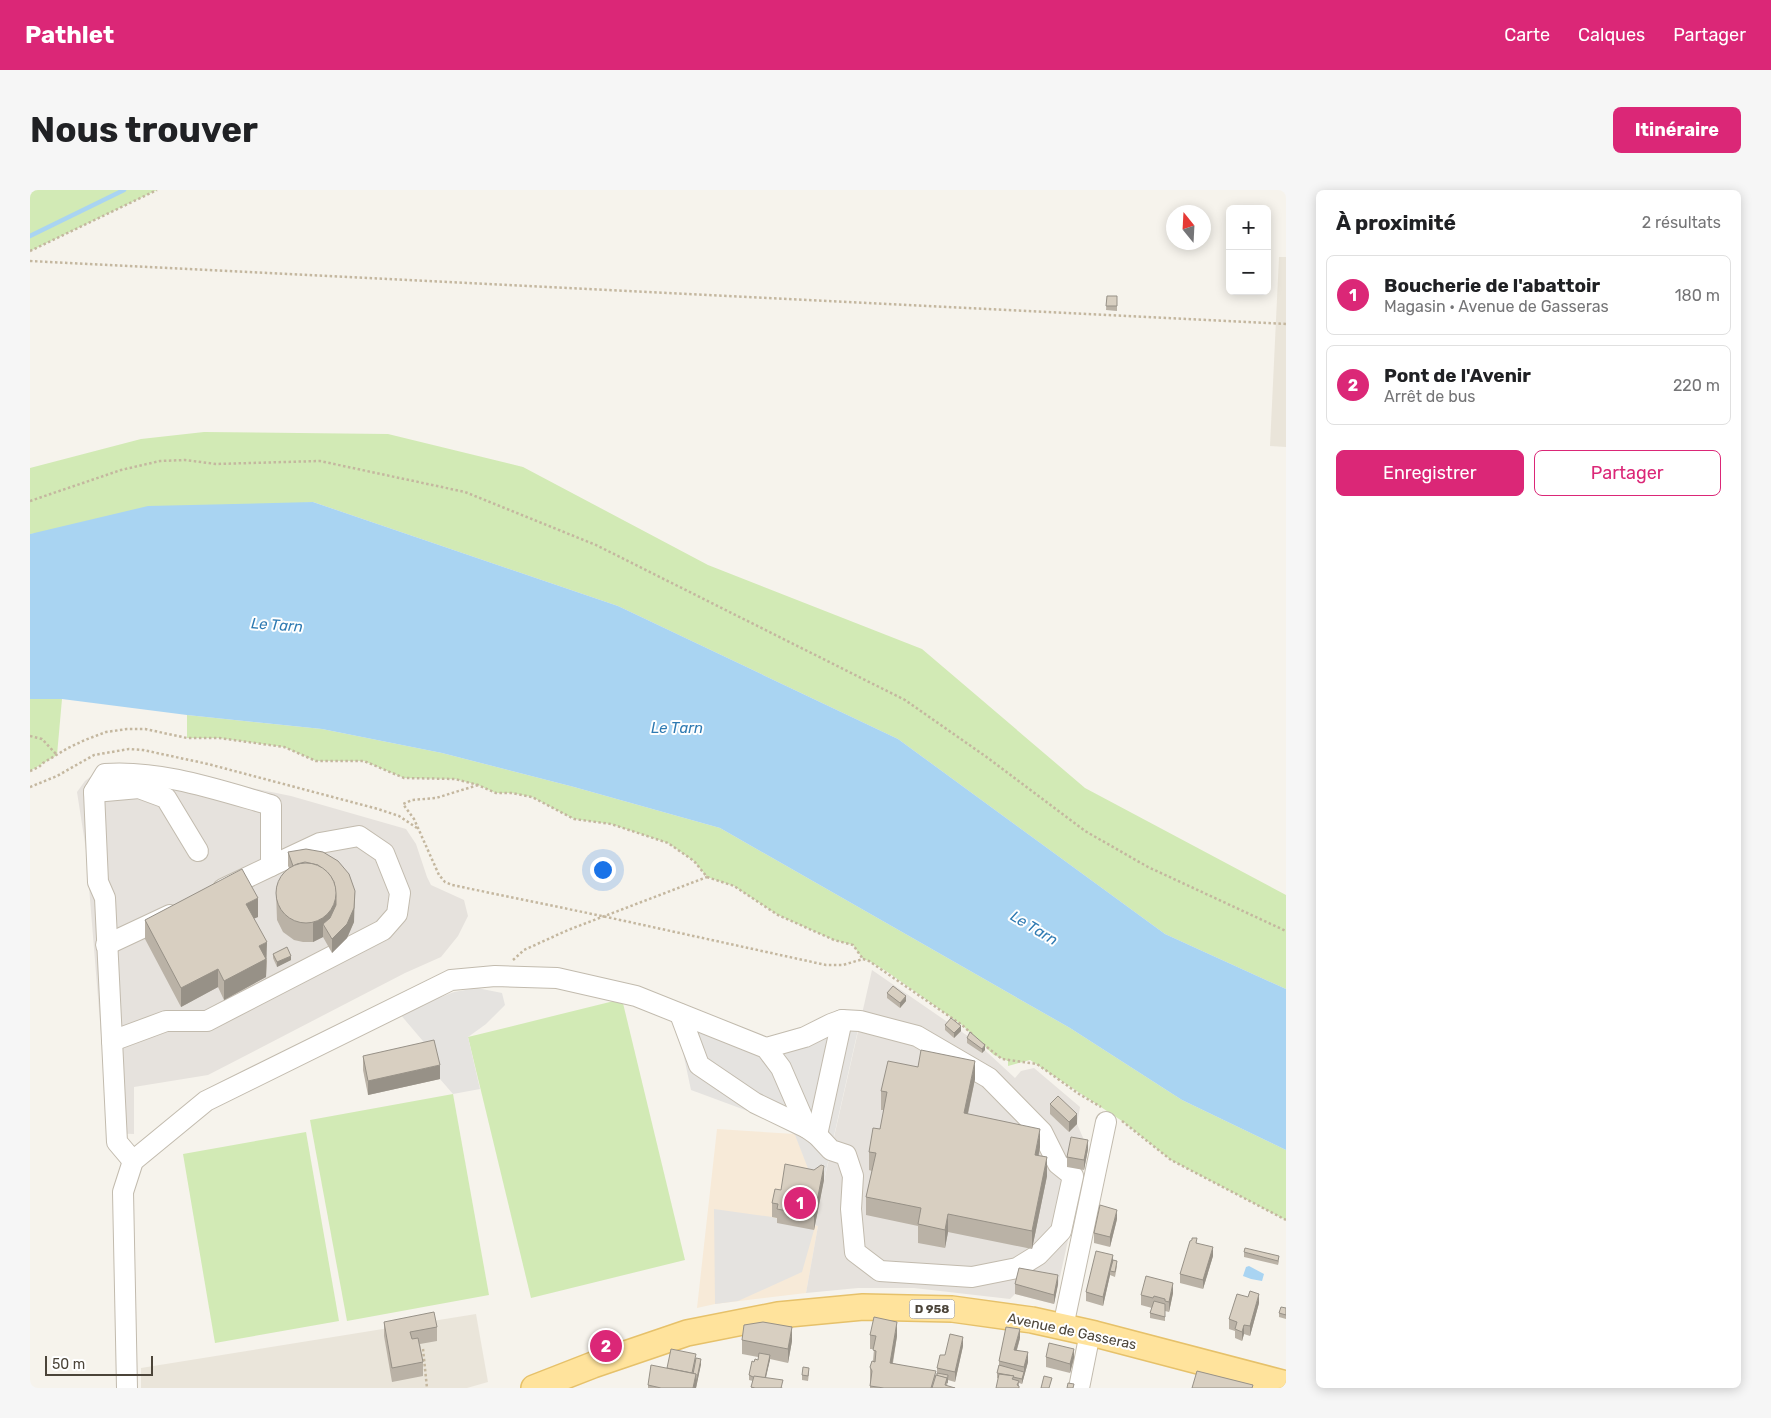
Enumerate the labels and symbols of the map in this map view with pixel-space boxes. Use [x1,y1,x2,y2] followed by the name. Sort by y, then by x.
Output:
[1166,205,1211,250] north arrow
[250,614,304,636] water label: Le Tarn
[651,719,703,737] water label: Le Tarn
[590,857,616,883] your location
[1007,907,1061,949] water label: Le Tarn
[784,1184,816,1222] pin: 1
[910,1300,954,1318] road number: D 958
[1006,1310,1138,1353] street label: Avenue de Gasseras
[590,1327,622,1365] pin: 2
[45,1353,152,1376] scale bar

